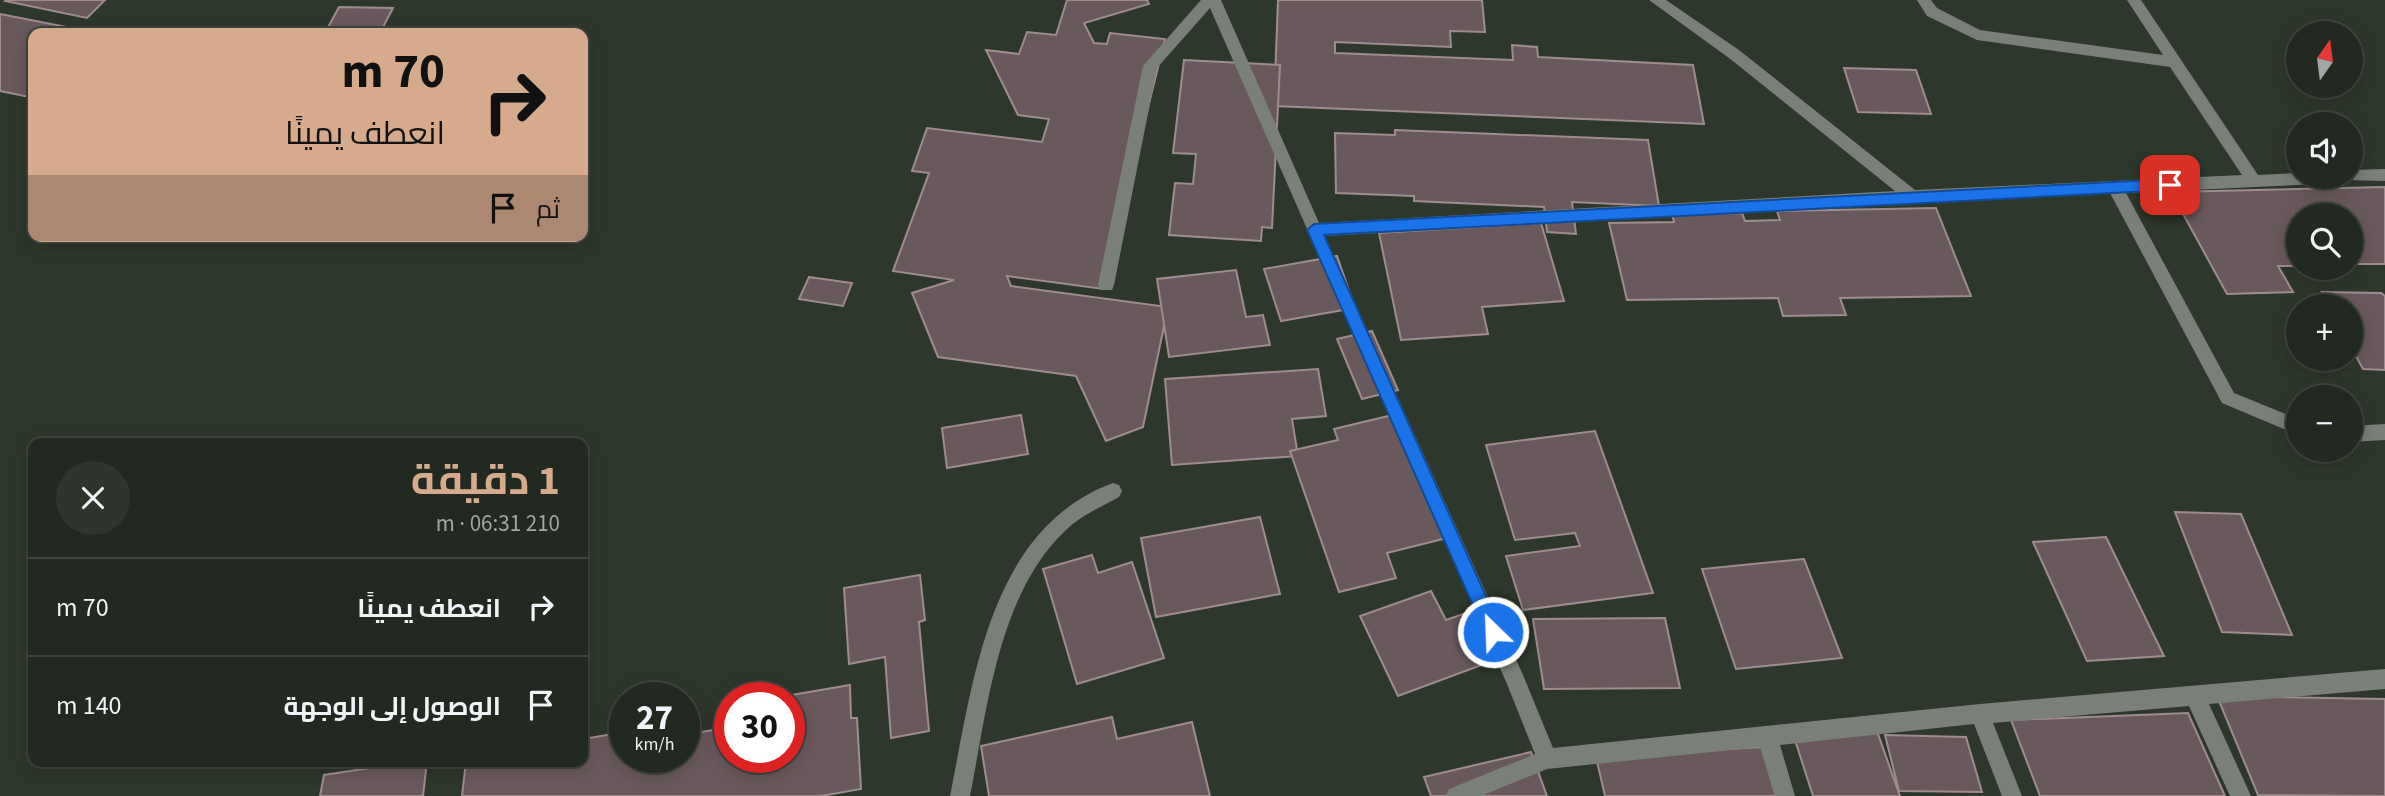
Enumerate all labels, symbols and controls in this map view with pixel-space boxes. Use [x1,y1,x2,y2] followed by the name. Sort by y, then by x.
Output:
[2286,21,2362,98] north arrow
[2286,21,2363,462] map controls
[341,37,445,107] text: 70 m
[469,56,560,147] icon: right
[285,111,445,157] text: انعطف يمينًا
[2286,112,2363,189] button: sound
[2140,155,2200,215] pin
[2151,166,2189,204] icon: arrive
[484,189,522,227] icon: arrive
[536,191,560,228] text: ثم
[2286,203,2363,280] button: search
[2286,294,2363,371] button: +
[2286,385,2363,462] button: −
[411,451,560,511] text: 1 دقيقة
[56,461,130,535] button: close
[436,507,560,540] text: 210 m · 06:31
[522,588,560,626] icon: right
[56,589,109,626] text: 70 m
[357,590,501,627] text: انعطف يمينًا
[1456,595,1530,669] position arrow
[714,682,805,773] speed limit sign: 30
[522,686,560,724] icon: arrive
[56,687,122,724] text: 140 m
[283,688,501,725] text: الوصول إلى الوجهة
[636,693,673,743] text: 27
[635,732,674,757] text: km/h

